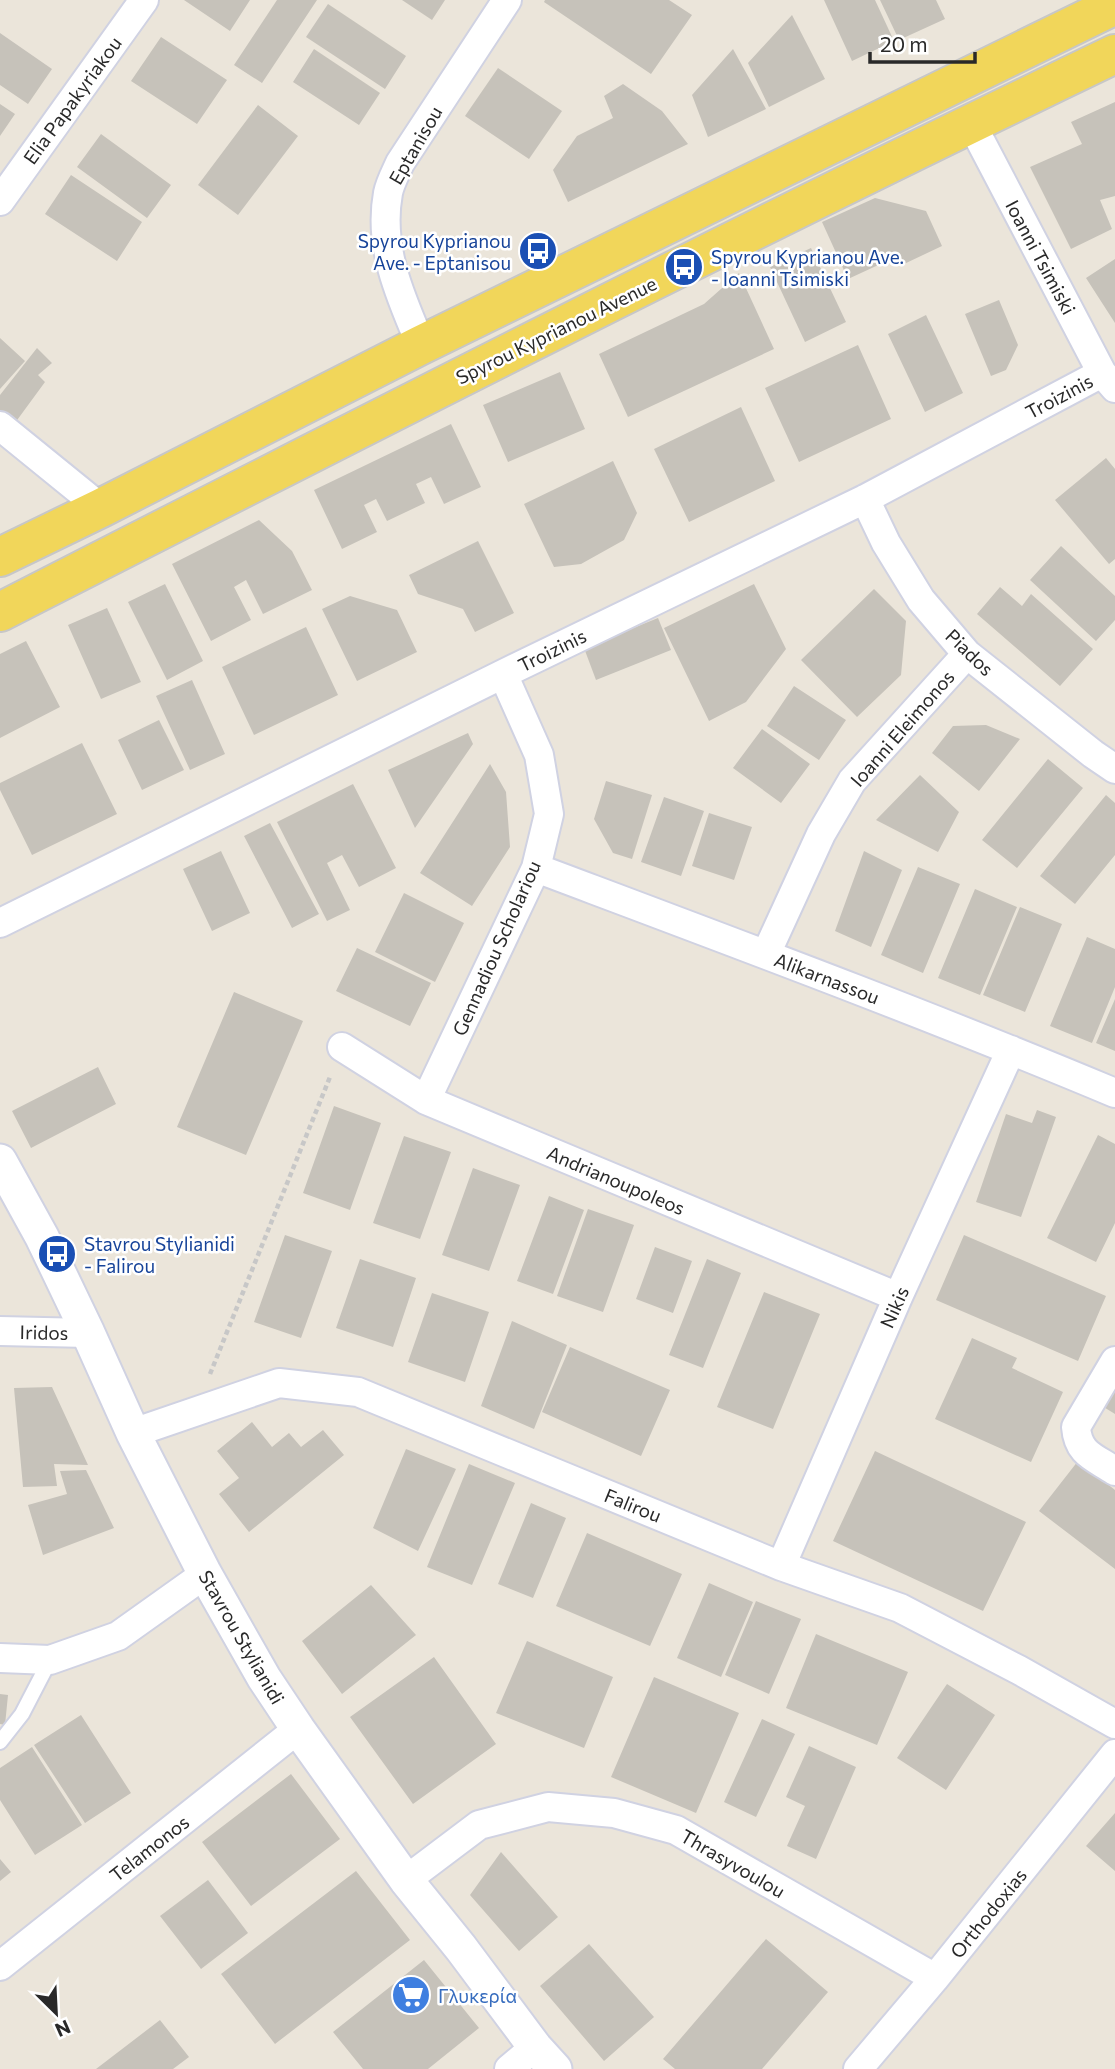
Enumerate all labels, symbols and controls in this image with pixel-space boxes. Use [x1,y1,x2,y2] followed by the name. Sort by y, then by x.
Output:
[870,21,975,65] scale bar
[880,31,928,56] text: 20 m
[18,32,126,168] street label: Elia Papakyriakou
[383,102,447,188] street label: Eptanisou
[1001,196,1081,318] street label: Ioanni Tsimiski
[358,229,511,274] place label: Spyrou Kyprianou Ave. - Eptanisou
[517,230,559,272] bus stop icon: Spyrou Kyprianou Ave. - Eptanisou
[711,245,904,290] place label: Spyrou Kyprianou Ave. - Ioanni Tsimiski
[663,246,705,288] bus stop icon: Spyrou Kyprianou Ave. - Ioanni Tsimiski
[452,271,660,389] street label: Spyrou Kyprianou Avenue
[1021,369,1097,423] street label: Troizinis
[514,624,590,676] street label: Troizinis
[941,624,999,680] street label: Piados
[845,665,959,791] street label: Ioanni Eleimonos
[447,857,545,1039] street label: Gennadiou Scholariou
[771,947,883,1009] street label: Alikarnassou
[544,1141,688,1219] street label: Andrianoupoleos
[84,1232,235,1277] place label: Stavrou Stylianidi - Falirou
[36,1233,78,1275] bus stop icon: Stavrou Stylianidi - Falirou
[875,1283,913,1331] street label: Nikis
[20,1320,68,1344] street label: Iridos
[601,1483,665,1527] street label: Falirou
[194,1566,290,1708] street label: Stavrou Stylianidi
[105,1810,193,1886] street label: Telamonos
[677,1824,789,1902] street label: Thrasyvoulou
[945,1864,1031,1962] street label: Orthodoxias
[390,1974,432,2016] supermarket icon: Γλυκερία
[21,1978,91,2048] north arrow
[438,1984,517,2007] place label: Γλυκερία
[52,2016,74,2042] text: N

